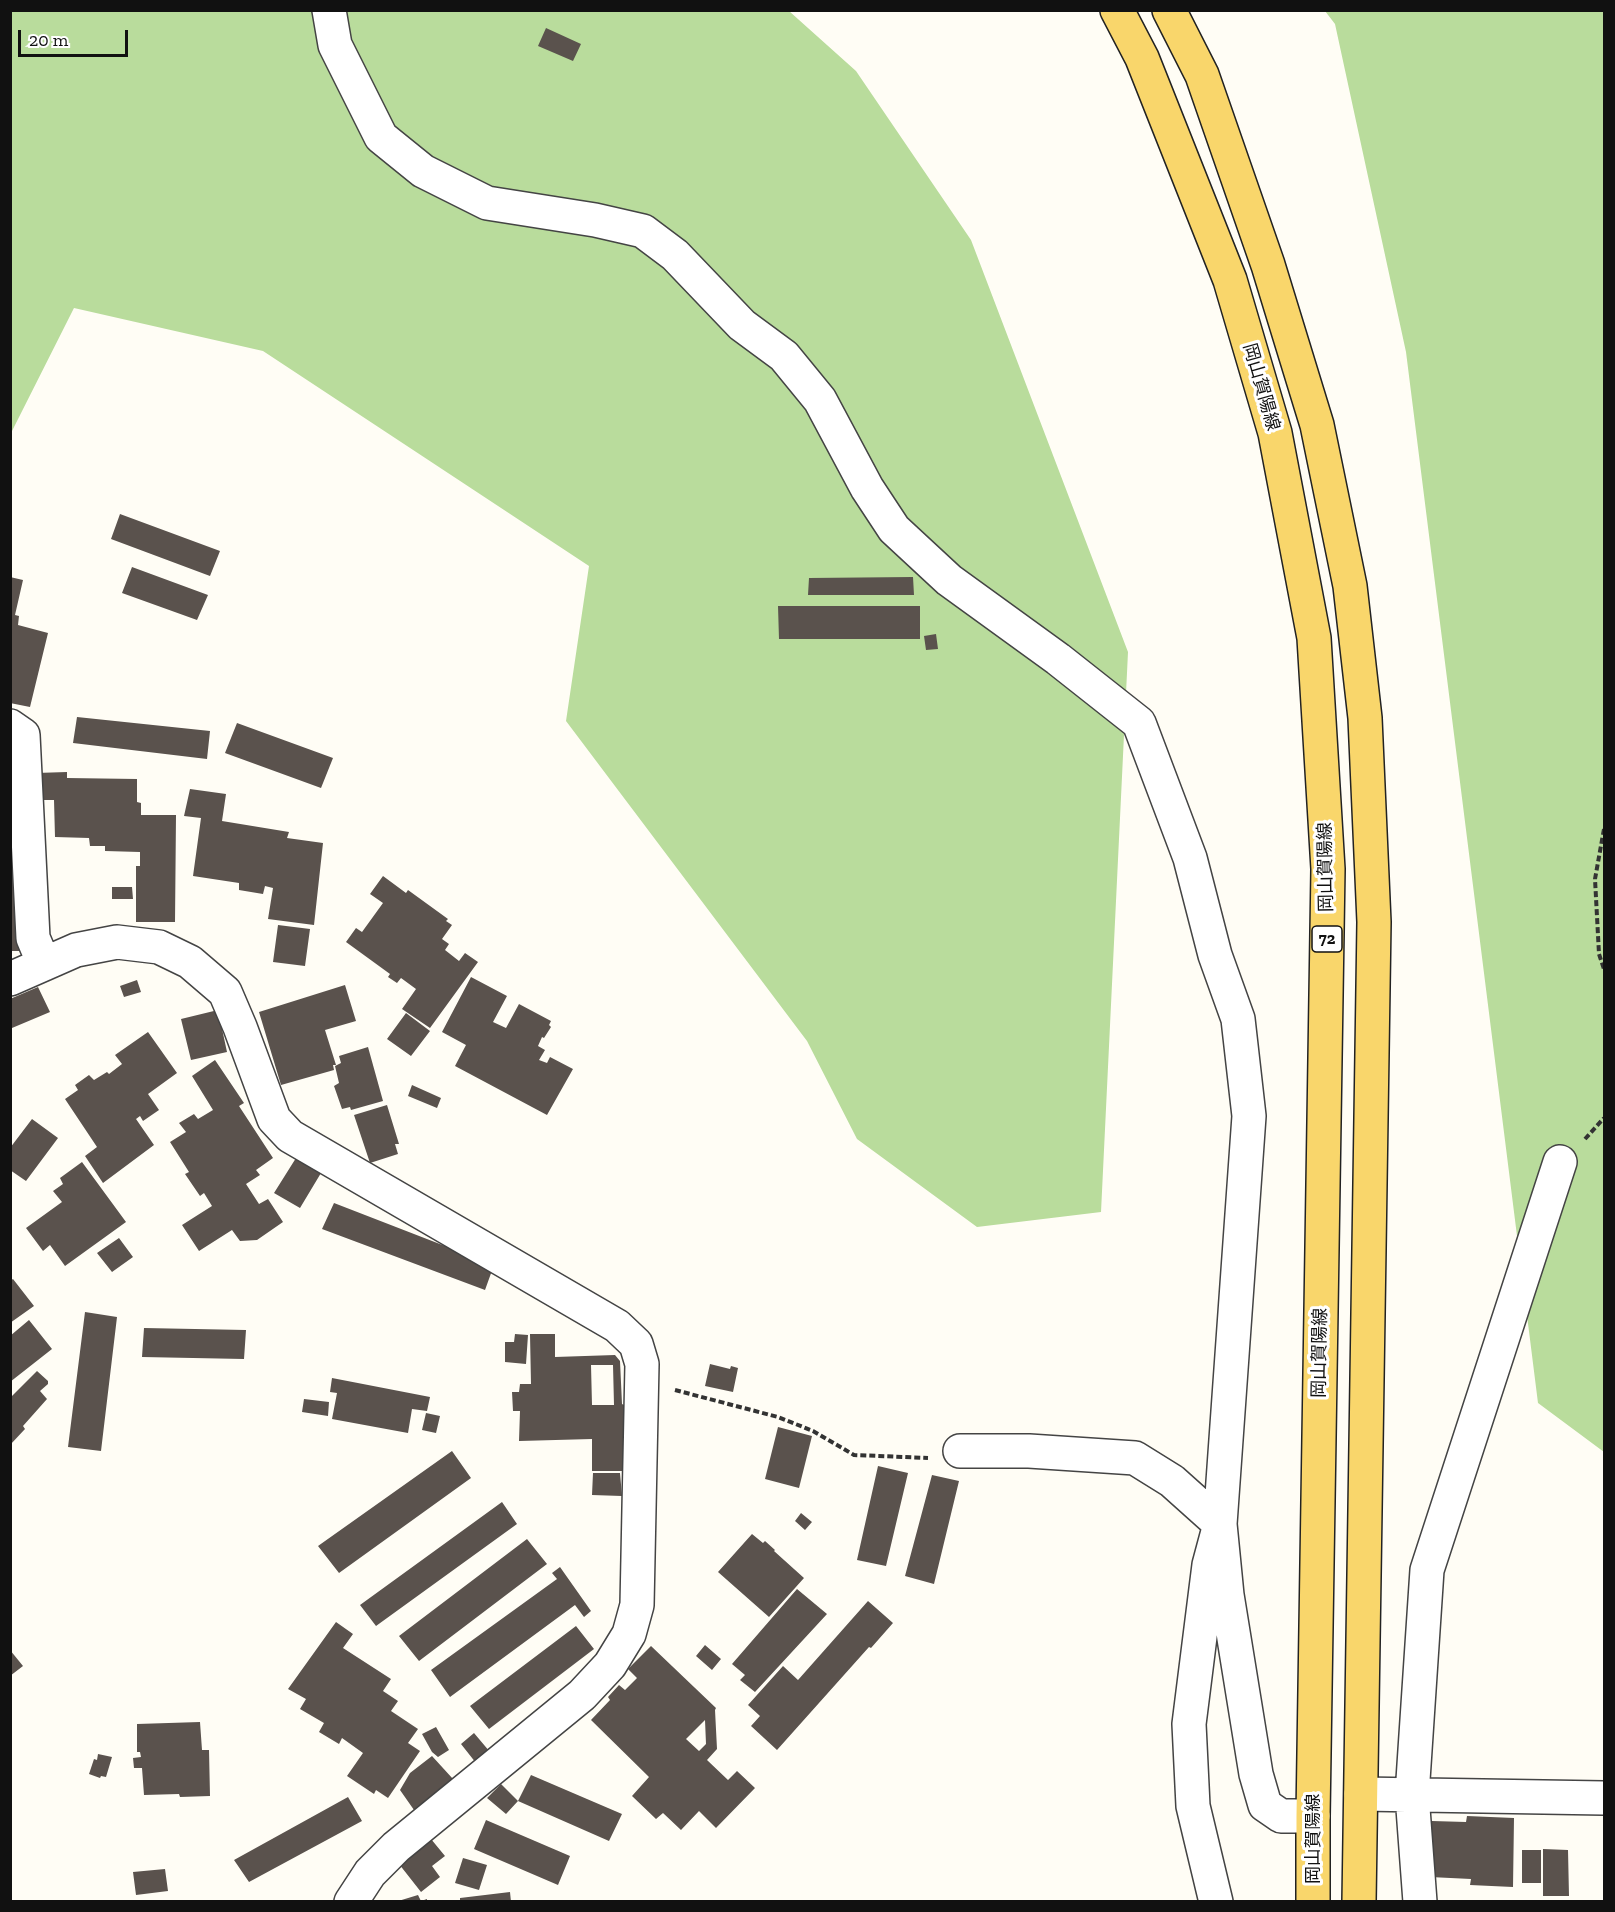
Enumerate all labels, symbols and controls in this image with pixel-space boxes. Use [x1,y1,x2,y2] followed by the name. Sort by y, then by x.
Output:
[21,18,130,56] scale bar
[29,29,68,51] text: 20 m
[1238,341,1284,433] street label: 岡山賀陽線
[1314,822,1338,912] street label: 岡山賀陽線
[1312,926,1342,952] road number: 72
[1308,1308,1332,1398] street label: 岡山賀陽線
[1303,1794,1325,1884] street label: 岡山賀陽線

